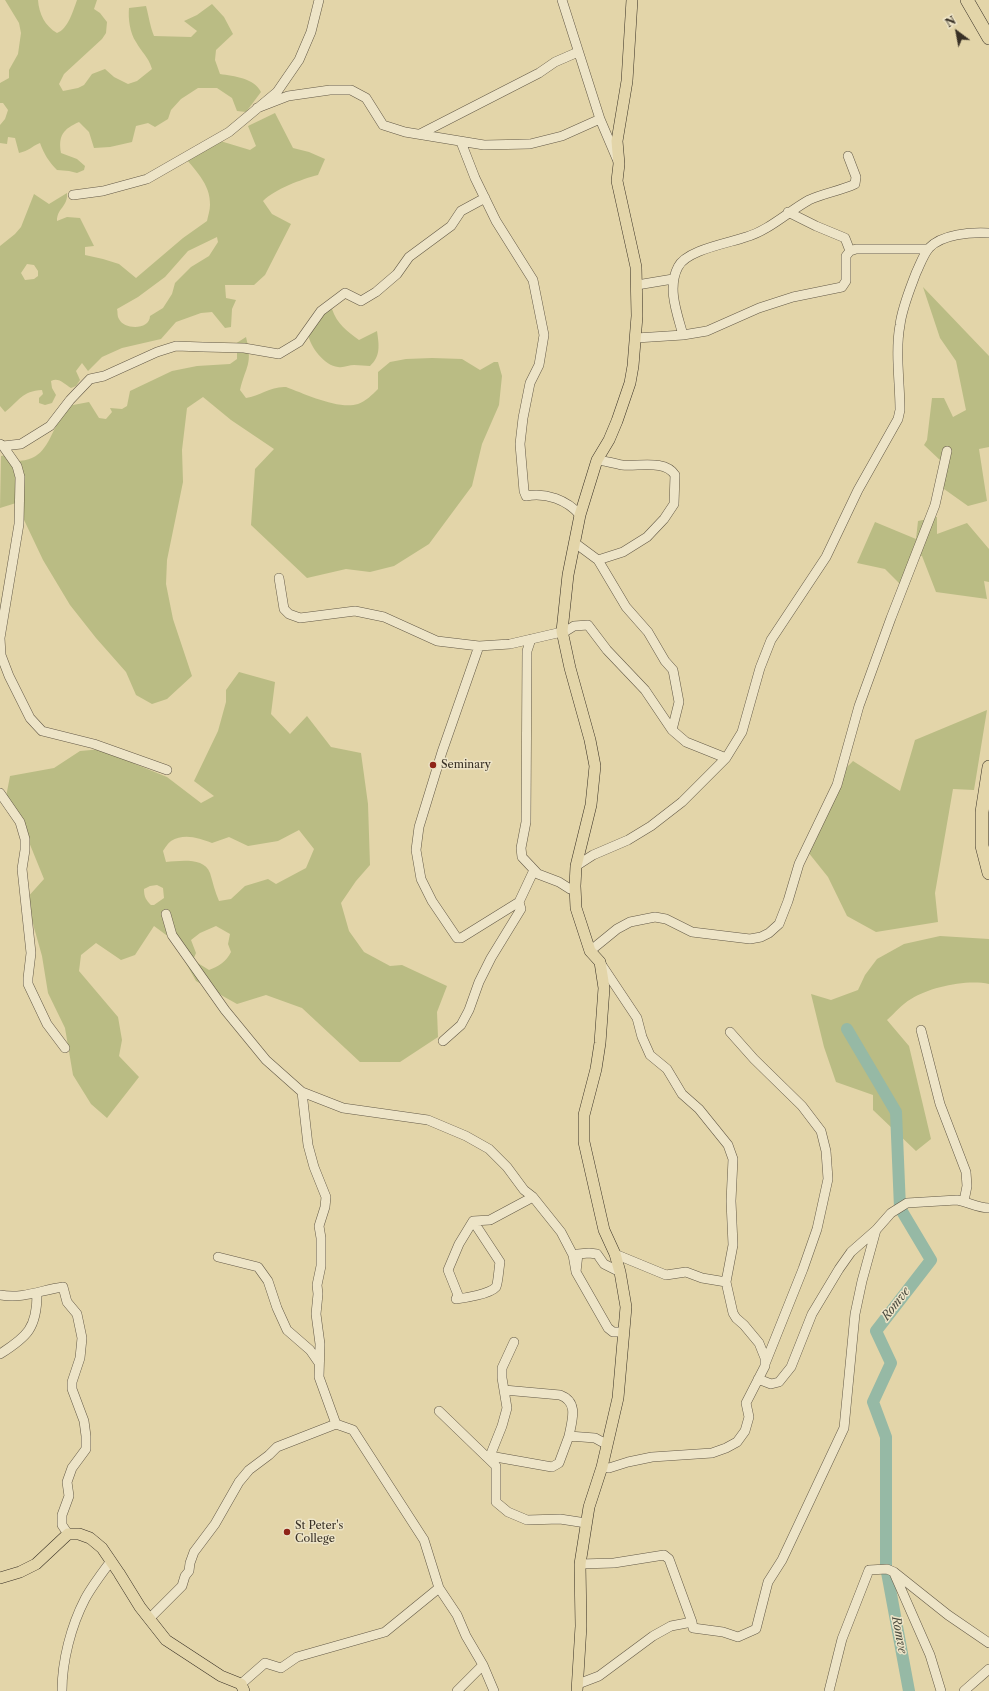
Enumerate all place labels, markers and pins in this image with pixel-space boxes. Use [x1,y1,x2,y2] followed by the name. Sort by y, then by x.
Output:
[441,758,491,772] place label: Seminary
[428,760,438,770] marker: Seminary
[295,1519,343,1545] place label: St Peter's College
[282,1527,292,1537] marker: St Peter's College

